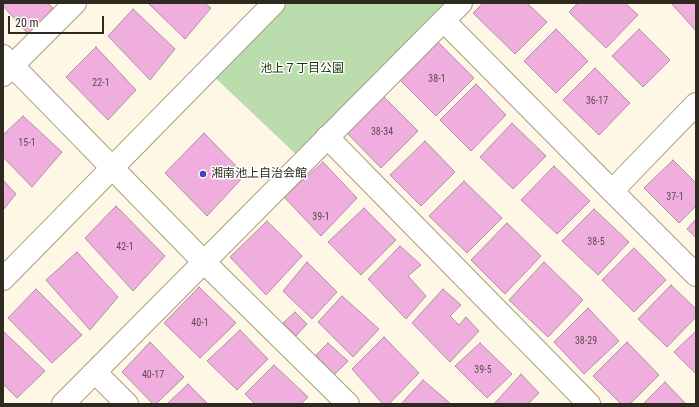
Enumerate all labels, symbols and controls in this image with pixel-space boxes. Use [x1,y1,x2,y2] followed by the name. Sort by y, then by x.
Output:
[10,8,106,34] scale bar
[15,16,39,30] text: 20 m
[260,62,344,76] park label: 池上７丁目公園
[428,73,446,85] house number: 38-1
[92,77,110,89] house number: 22-1
[586,95,608,107] house number: 36-17
[371,126,393,138] house number: 38-34
[18,137,36,149] house number: 15-1
[211,167,307,181] place label: 湘南池上自治会館
[198,169,208,179] marker: 湘南池上自治会館
[666,191,684,203] house number: 37-1
[312,211,330,223] house number: 39-1
[587,236,605,248] house number: 38-5
[116,241,134,253] house number: 42-1
[191,317,209,329] house number: 40-1
[575,335,597,347] house number: 38-29
[474,364,492,376] house number: 39-5
[142,369,164,381] house number: 40-17

